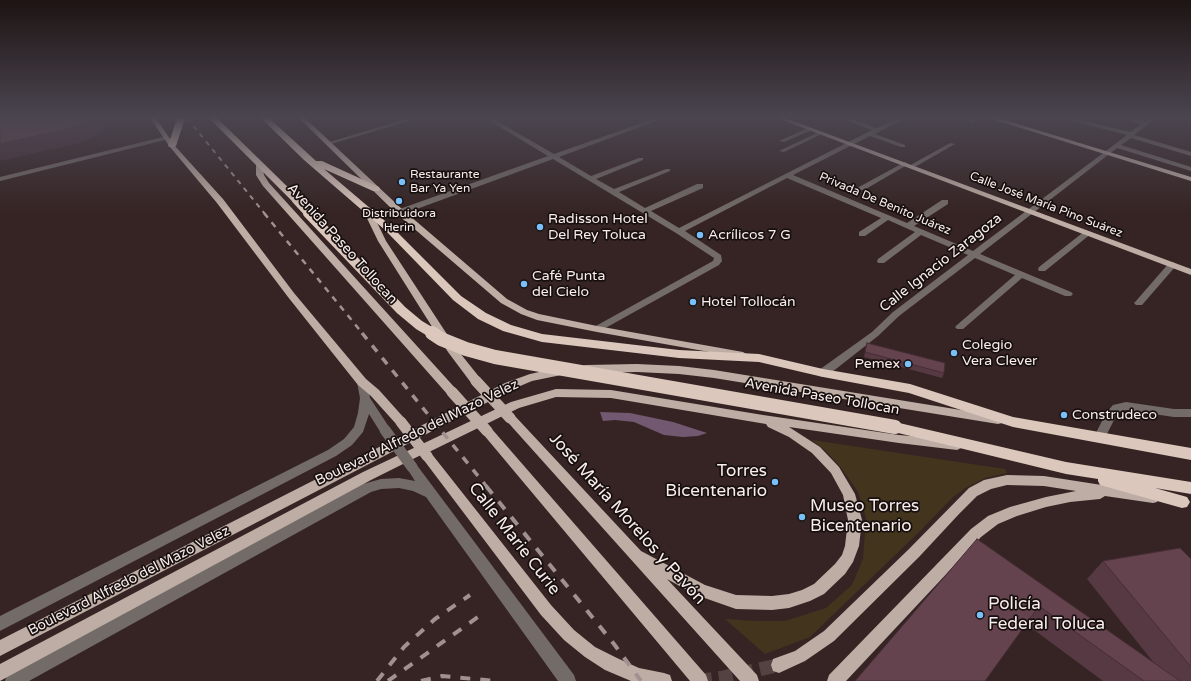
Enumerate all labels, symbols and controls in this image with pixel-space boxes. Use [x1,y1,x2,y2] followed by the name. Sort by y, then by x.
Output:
[410,168,479,196] place label: Restaurante Bar Ya Yen
[968,169,1124,241] street label: Calle José María Pino Suárez
[817,170,953,238] street label: Privada De Benito Juárez
[397,177,407,187] marker: Restaurante Bar Ya Yen
[283,180,401,308] street label: Avenida Paseo Tollocan
[394,196,404,206] marker: Distribuidora Herin
[362,207,436,235] place label: Distribuidora Herin
[877,210,1005,316] street label: Calle Ignacio Zaragoza
[548,211,648,244] place label: Radisson Hotel Del Rey Toluca
[535,222,545,232] marker: Radisson Hotel Del Rey Toluca
[708,227,791,243] place label: Acrílicos 7 G
[695,230,705,240] marker: Acrílicos 7 G
[532,268,605,300] place label: Café Punta del Cielo
[519,279,529,289] marker: Café Punta del Cielo
[701,294,796,310] place label: Hotel Tollocán
[688,297,698,307] marker: Hotel Tollocán
[962,337,1037,370] place label: Colegio Vera Clever
[949,348,959,358] marker: Colegio Vera Clever
[855,356,900,372] place label: Pemex
[903,359,913,369] marker: Pemex
[743,375,901,419] street label: Avenida Paseo Tollocan
[313,376,521,490] street label: Boulevard Alfredo del Mazo Velez
[1072,407,1157,423] place label: Construdeco
[1059,410,1069,420] marker: Construdeco
[544,429,710,609] street label: José María Morelos y Pavón
[665,462,767,502] place label: Torres Bicentenario
[770,477,780,487] marker: Torres Bicentenario
[464,479,564,599] street label: Calle Marie Curie
[810,497,919,537] place label: Museo Torres Bicentenario
[797,512,807,522] marker: Museo Torres Bicentenario
[26,523,232,639] street label: Boulevard Alfredo del Mazo Velez
[988,595,1105,635] place label: Policía Federal Toluca
[975,610,985,620] marker: Policía Federal Toluca

